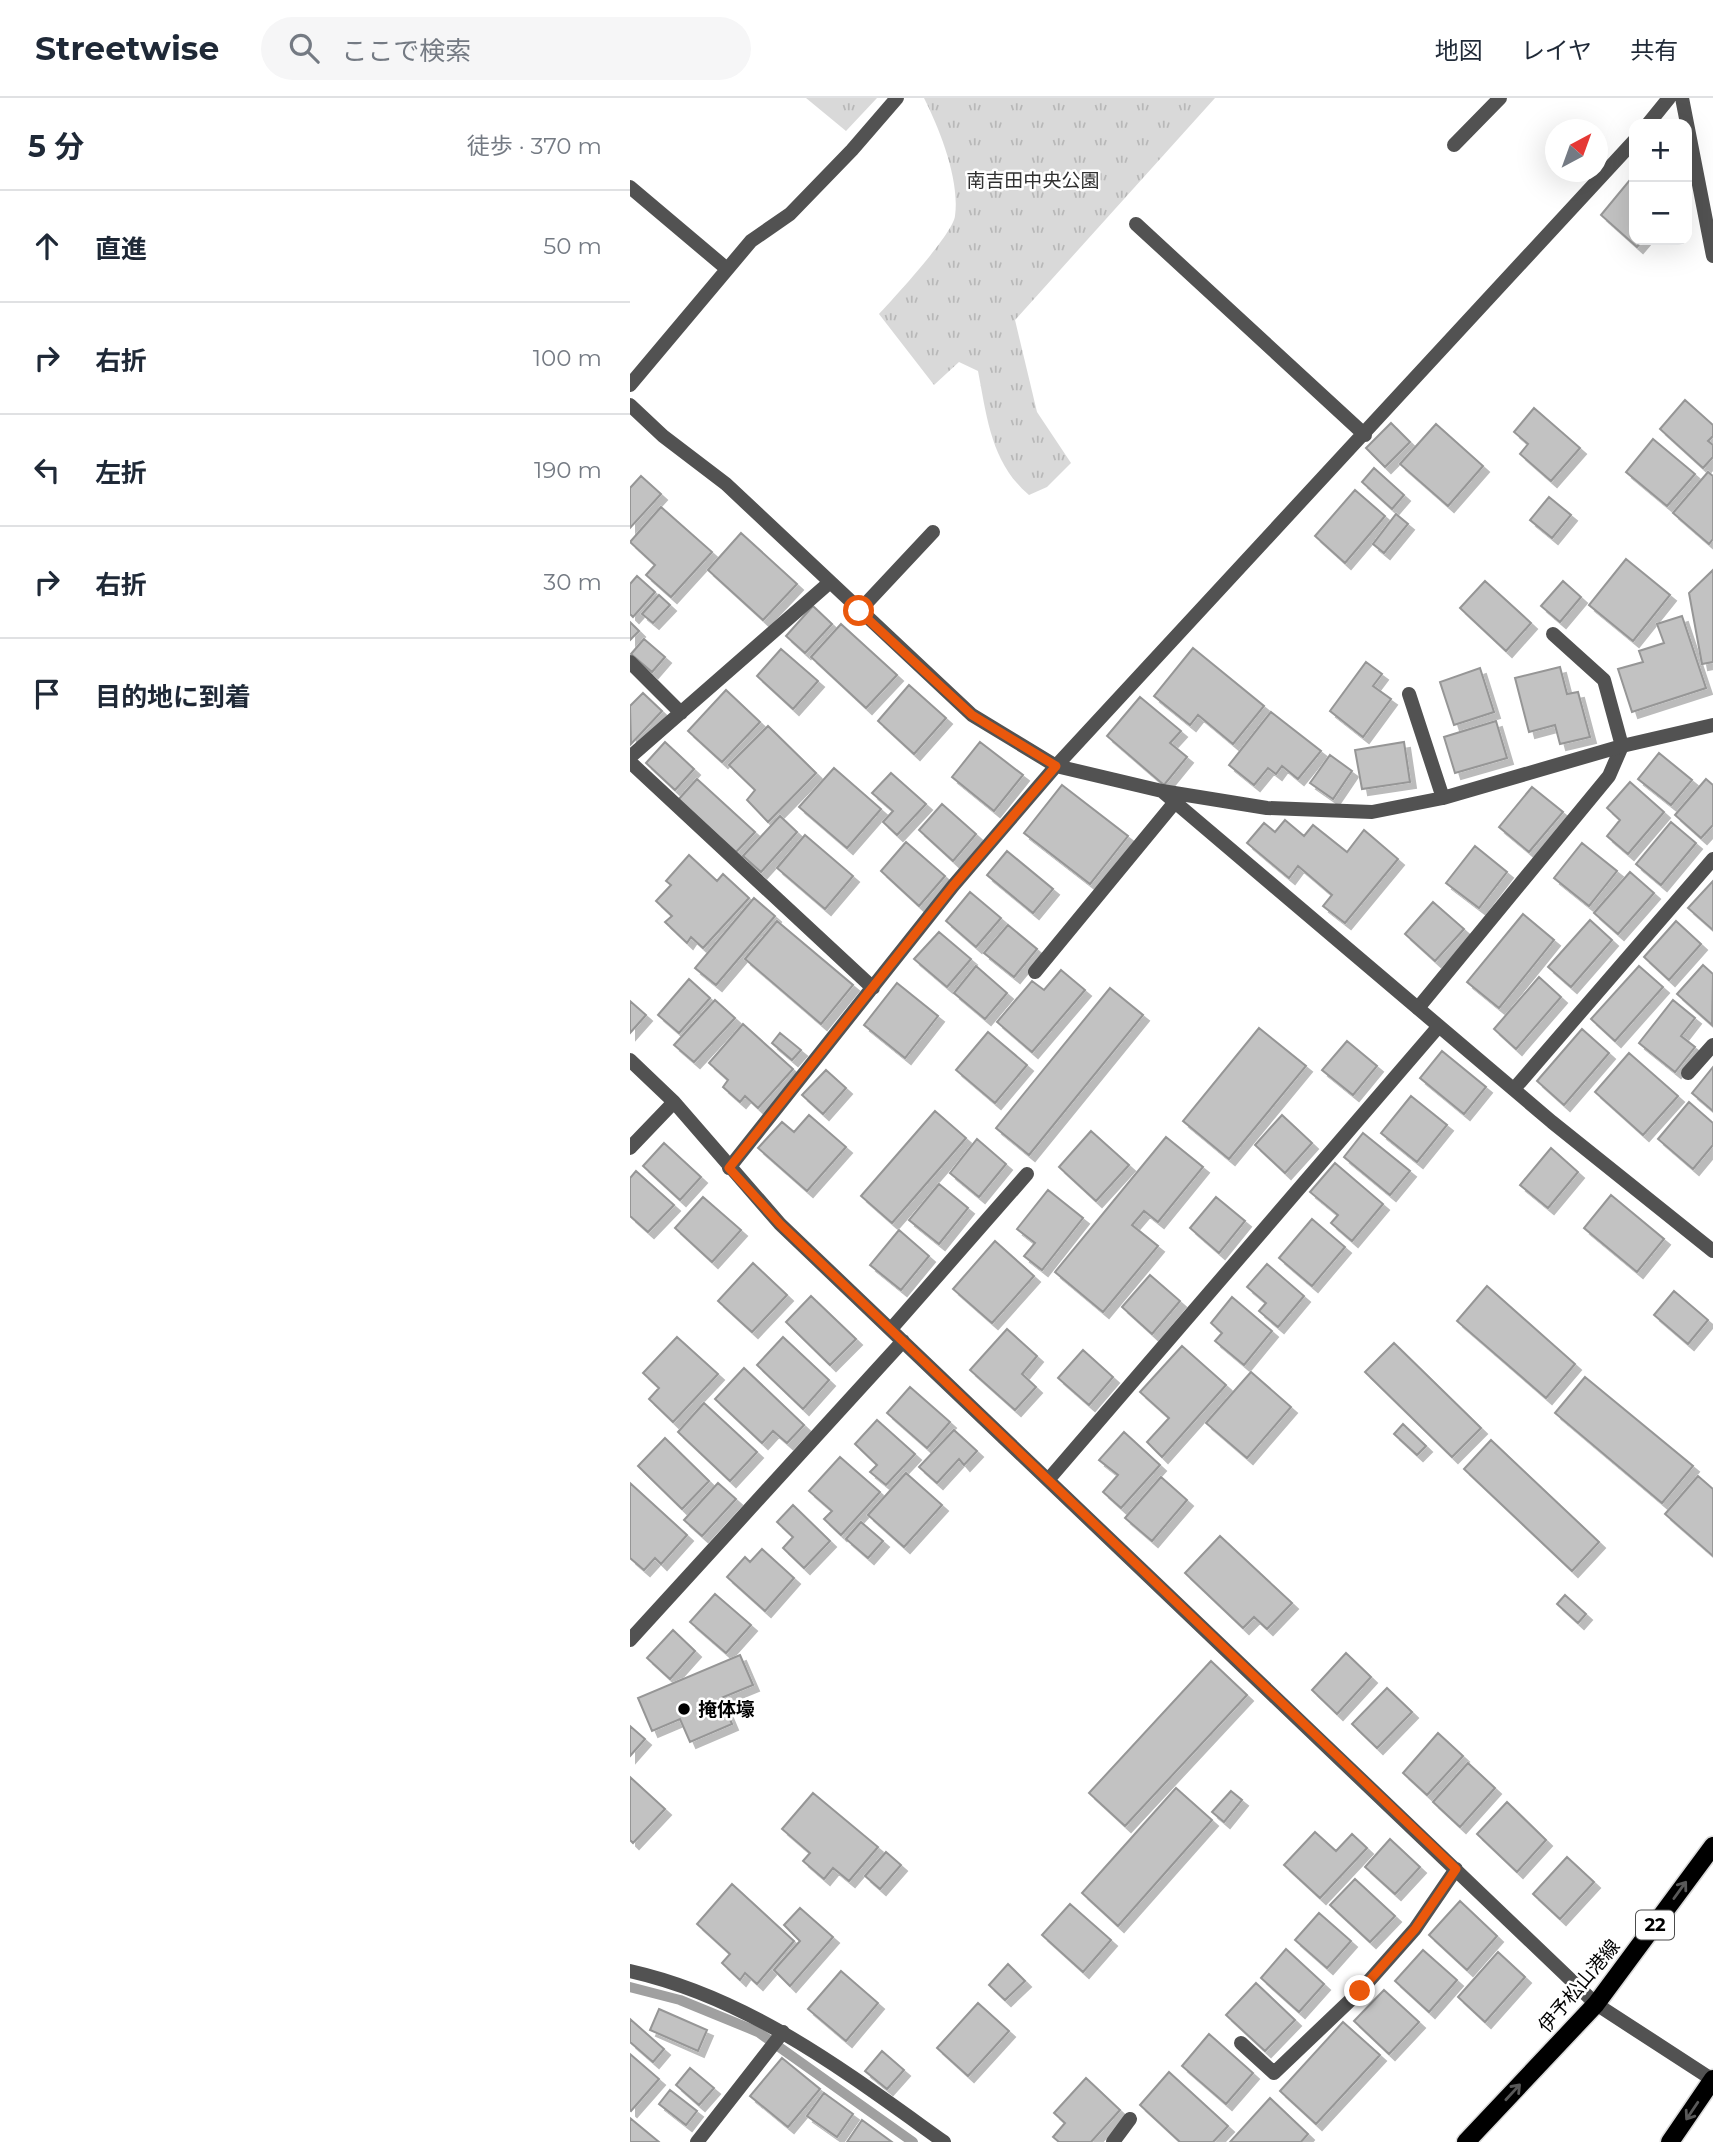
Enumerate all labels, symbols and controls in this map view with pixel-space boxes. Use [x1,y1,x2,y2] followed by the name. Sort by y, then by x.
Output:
[261,17,751,80] search box
[35,28,219,68] text: Streetwise
[285,29,323,67] icon: search
[341,35,471,67] text: ここで検索
[1435,36,1483,65] text: 地図
[1521,36,1592,65] text: レイヤ
[1630,36,1678,65] text: 共有
[1545,119,1608,182] north arrow
[1629,119,1692,245] map controls
[1629,119,1692,182] button: +
[28,128,84,165] text: 5 分
[467,132,602,160] text: 徒歩 · 370 m
[966,169,1100,192] park label: 南吉田中央公園
[1629,182,1692,245] button: −
[28,227,66,265] icon: ahead
[543,232,602,260] text: 50 m
[95,233,147,265] text: 直進
[28,339,66,377] icon: right
[533,344,602,372] text: 100 m
[95,345,147,377] text: 右折
[28,451,66,489] icon: left
[534,456,602,484] text: 190 m
[95,457,147,489] text: 左折
[28,563,66,601] icon: right
[543,568,602,596] text: 30 m
[95,569,147,601] text: 右折
[843,595,874,626] route start
[28,675,66,713] icon: arrive
[95,681,251,713] text: 目的地に到着
[698,1698,755,1721] place label: 掩体壕
[676,1701,692,1717] marker: 掩体壕
[1673,1882,1688,1900] one-way arrow
[1636,1910,1674,1940] road number: 22
[1534,1935,1624,2037] street label: 伊予松山港線
[1344,1975,1375,2006] route end
[1505,2084,1522,2101] one-way arrow
[1685,2101,1699,2120] one-way arrow

